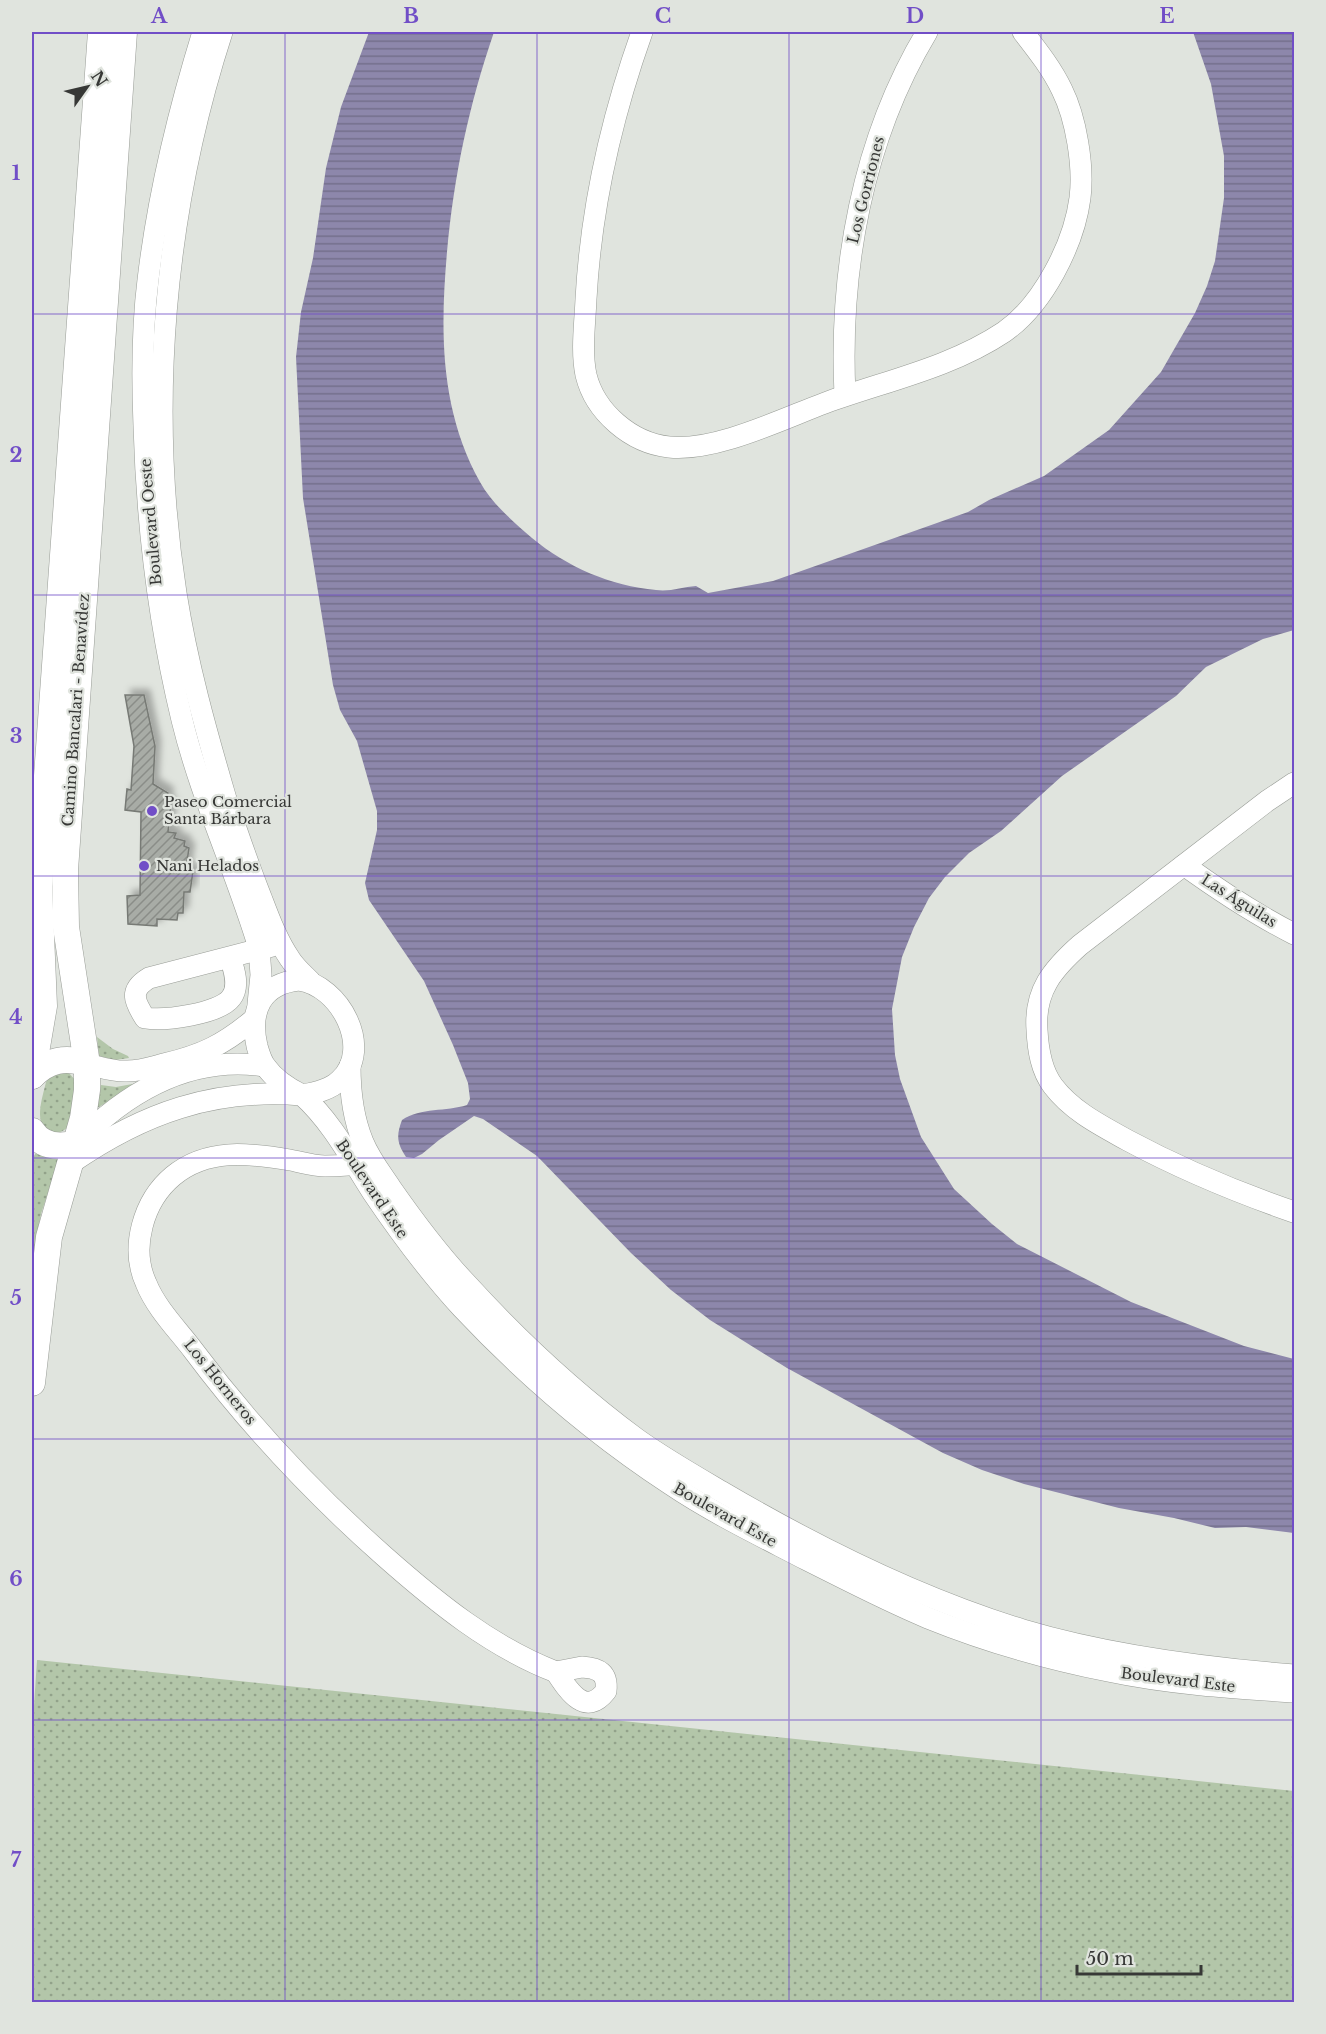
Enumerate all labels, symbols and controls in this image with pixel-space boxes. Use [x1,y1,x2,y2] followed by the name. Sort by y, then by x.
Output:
[150,4,168,28] text: A
[403,4,419,28] text: B
[655,4,671,28] text: C
[906,4,924,28] text: D
[1159,4,1175,28] text: E
[57,57,117,117] north arrow
[87,67,112,90] text: N
[843,134,888,245] street label: Los Gorriones
[12,161,21,185] text: 1
[9,443,23,467] text: 2
[135,458,166,586] street label: Boulevard Oeste
[58,593,93,827] street label: Camino Bancalari - Benavídez
[10,724,22,748] text: 3
[164,792,292,828] place label: Paseo Comercial Santa Bárbara
[145,804,159,818] marker: Paseo Comercial Santa Bárbara
[156,856,259,875] place label: Nani Helados
[137,859,151,873] marker: Nani Helados
[1198,870,1281,931] street label: Las Águilas
[9,1005,23,1029] text: 4
[332,1136,413,1242] street label: Boulevard Este
[10,1286,22,1310] text: 5
[180,1335,261,1429] street label: Los Horneros
[670,1478,780,1551] street label: Boulevard Este
[9,1567,23,1591] text: 6
[1120,1663,1236,1696] street label: Boulevard Este
[11,1848,22,1872] text: 7
[1077,1938,1202,1976] scale bar
[1086,1948,1134,1970] text: 50 m

